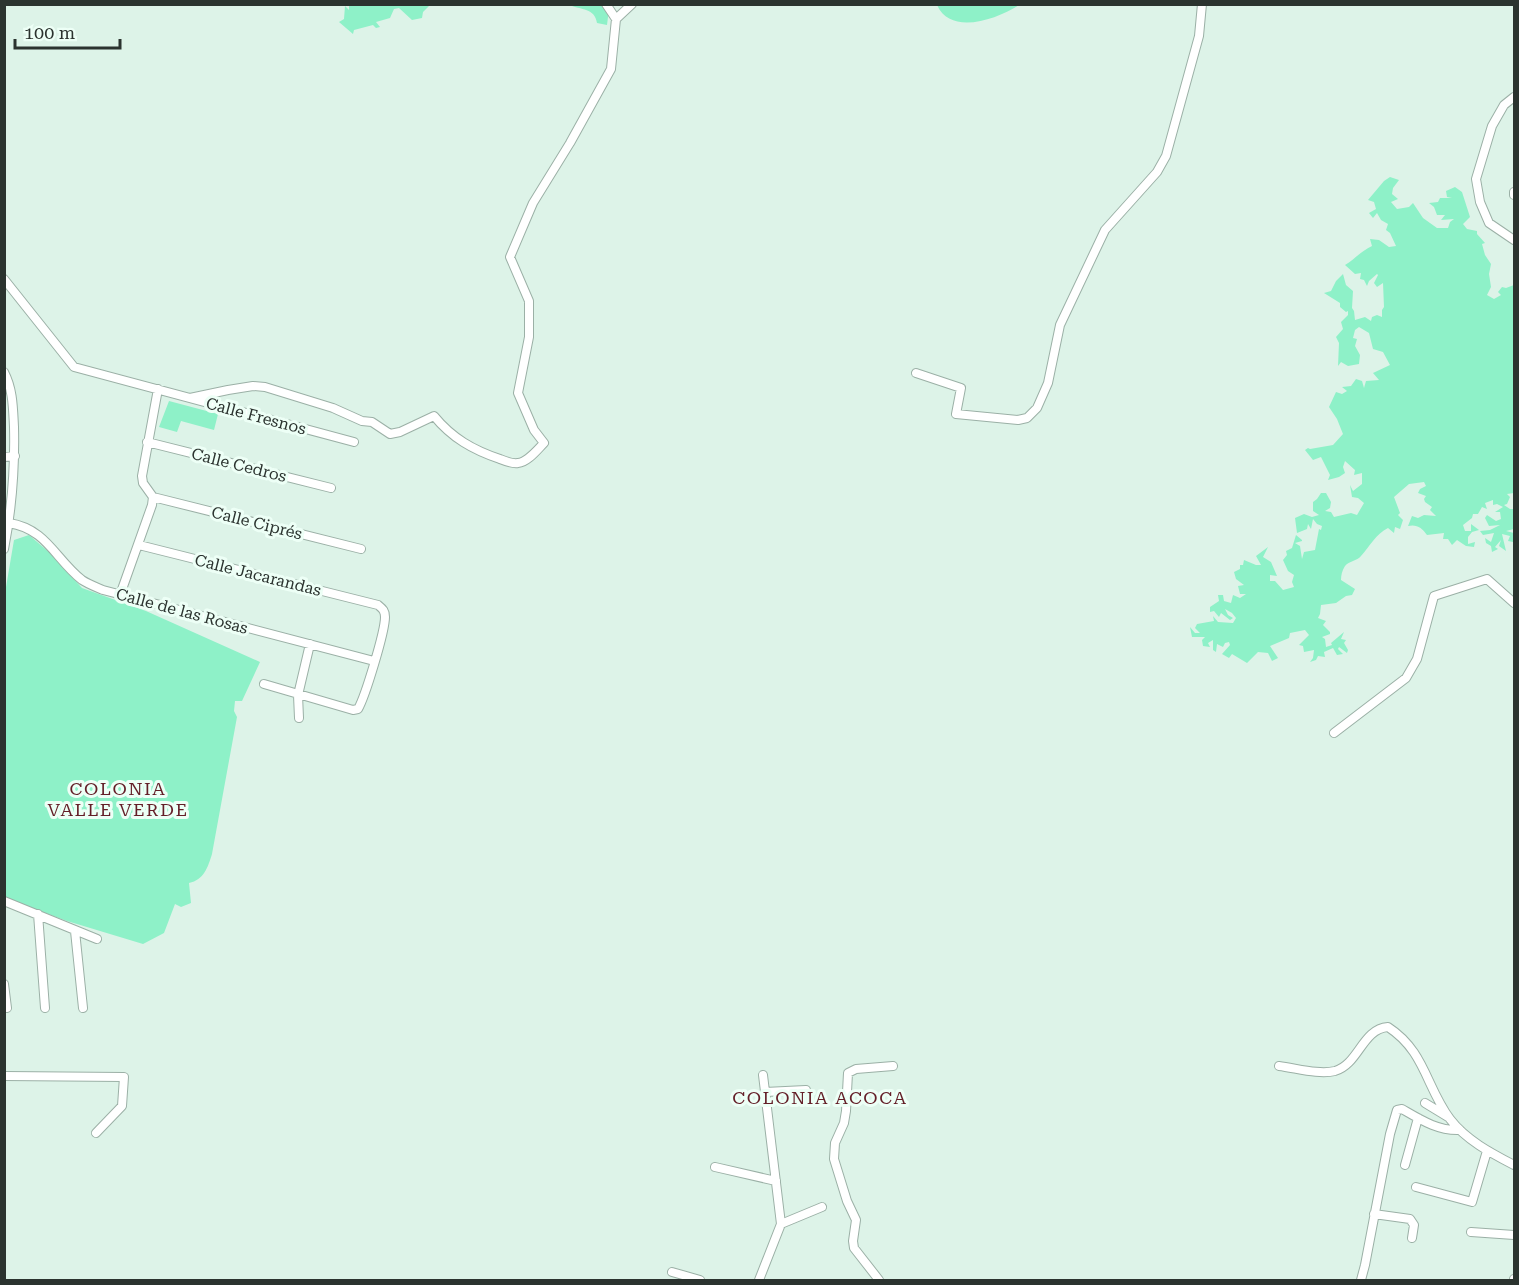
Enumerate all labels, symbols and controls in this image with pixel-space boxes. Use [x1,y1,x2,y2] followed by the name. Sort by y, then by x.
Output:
[15,12,120,50] scale bar
[24,22,75,43] text: 100 m
[204,394,309,439] street label: Calle Fresnos
[189,444,289,486] street label: Calle Cedros
[210,503,305,544] street label: Calle Ciprés
[193,550,324,600] street label: Calle Jacarandas
[114,584,250,638] street label: Calle de las Rosas
[47,778,189,820] district label: COLONIA VALLE VERDE
[732,1087,908,1108] district label: COLONIA ACOCA

